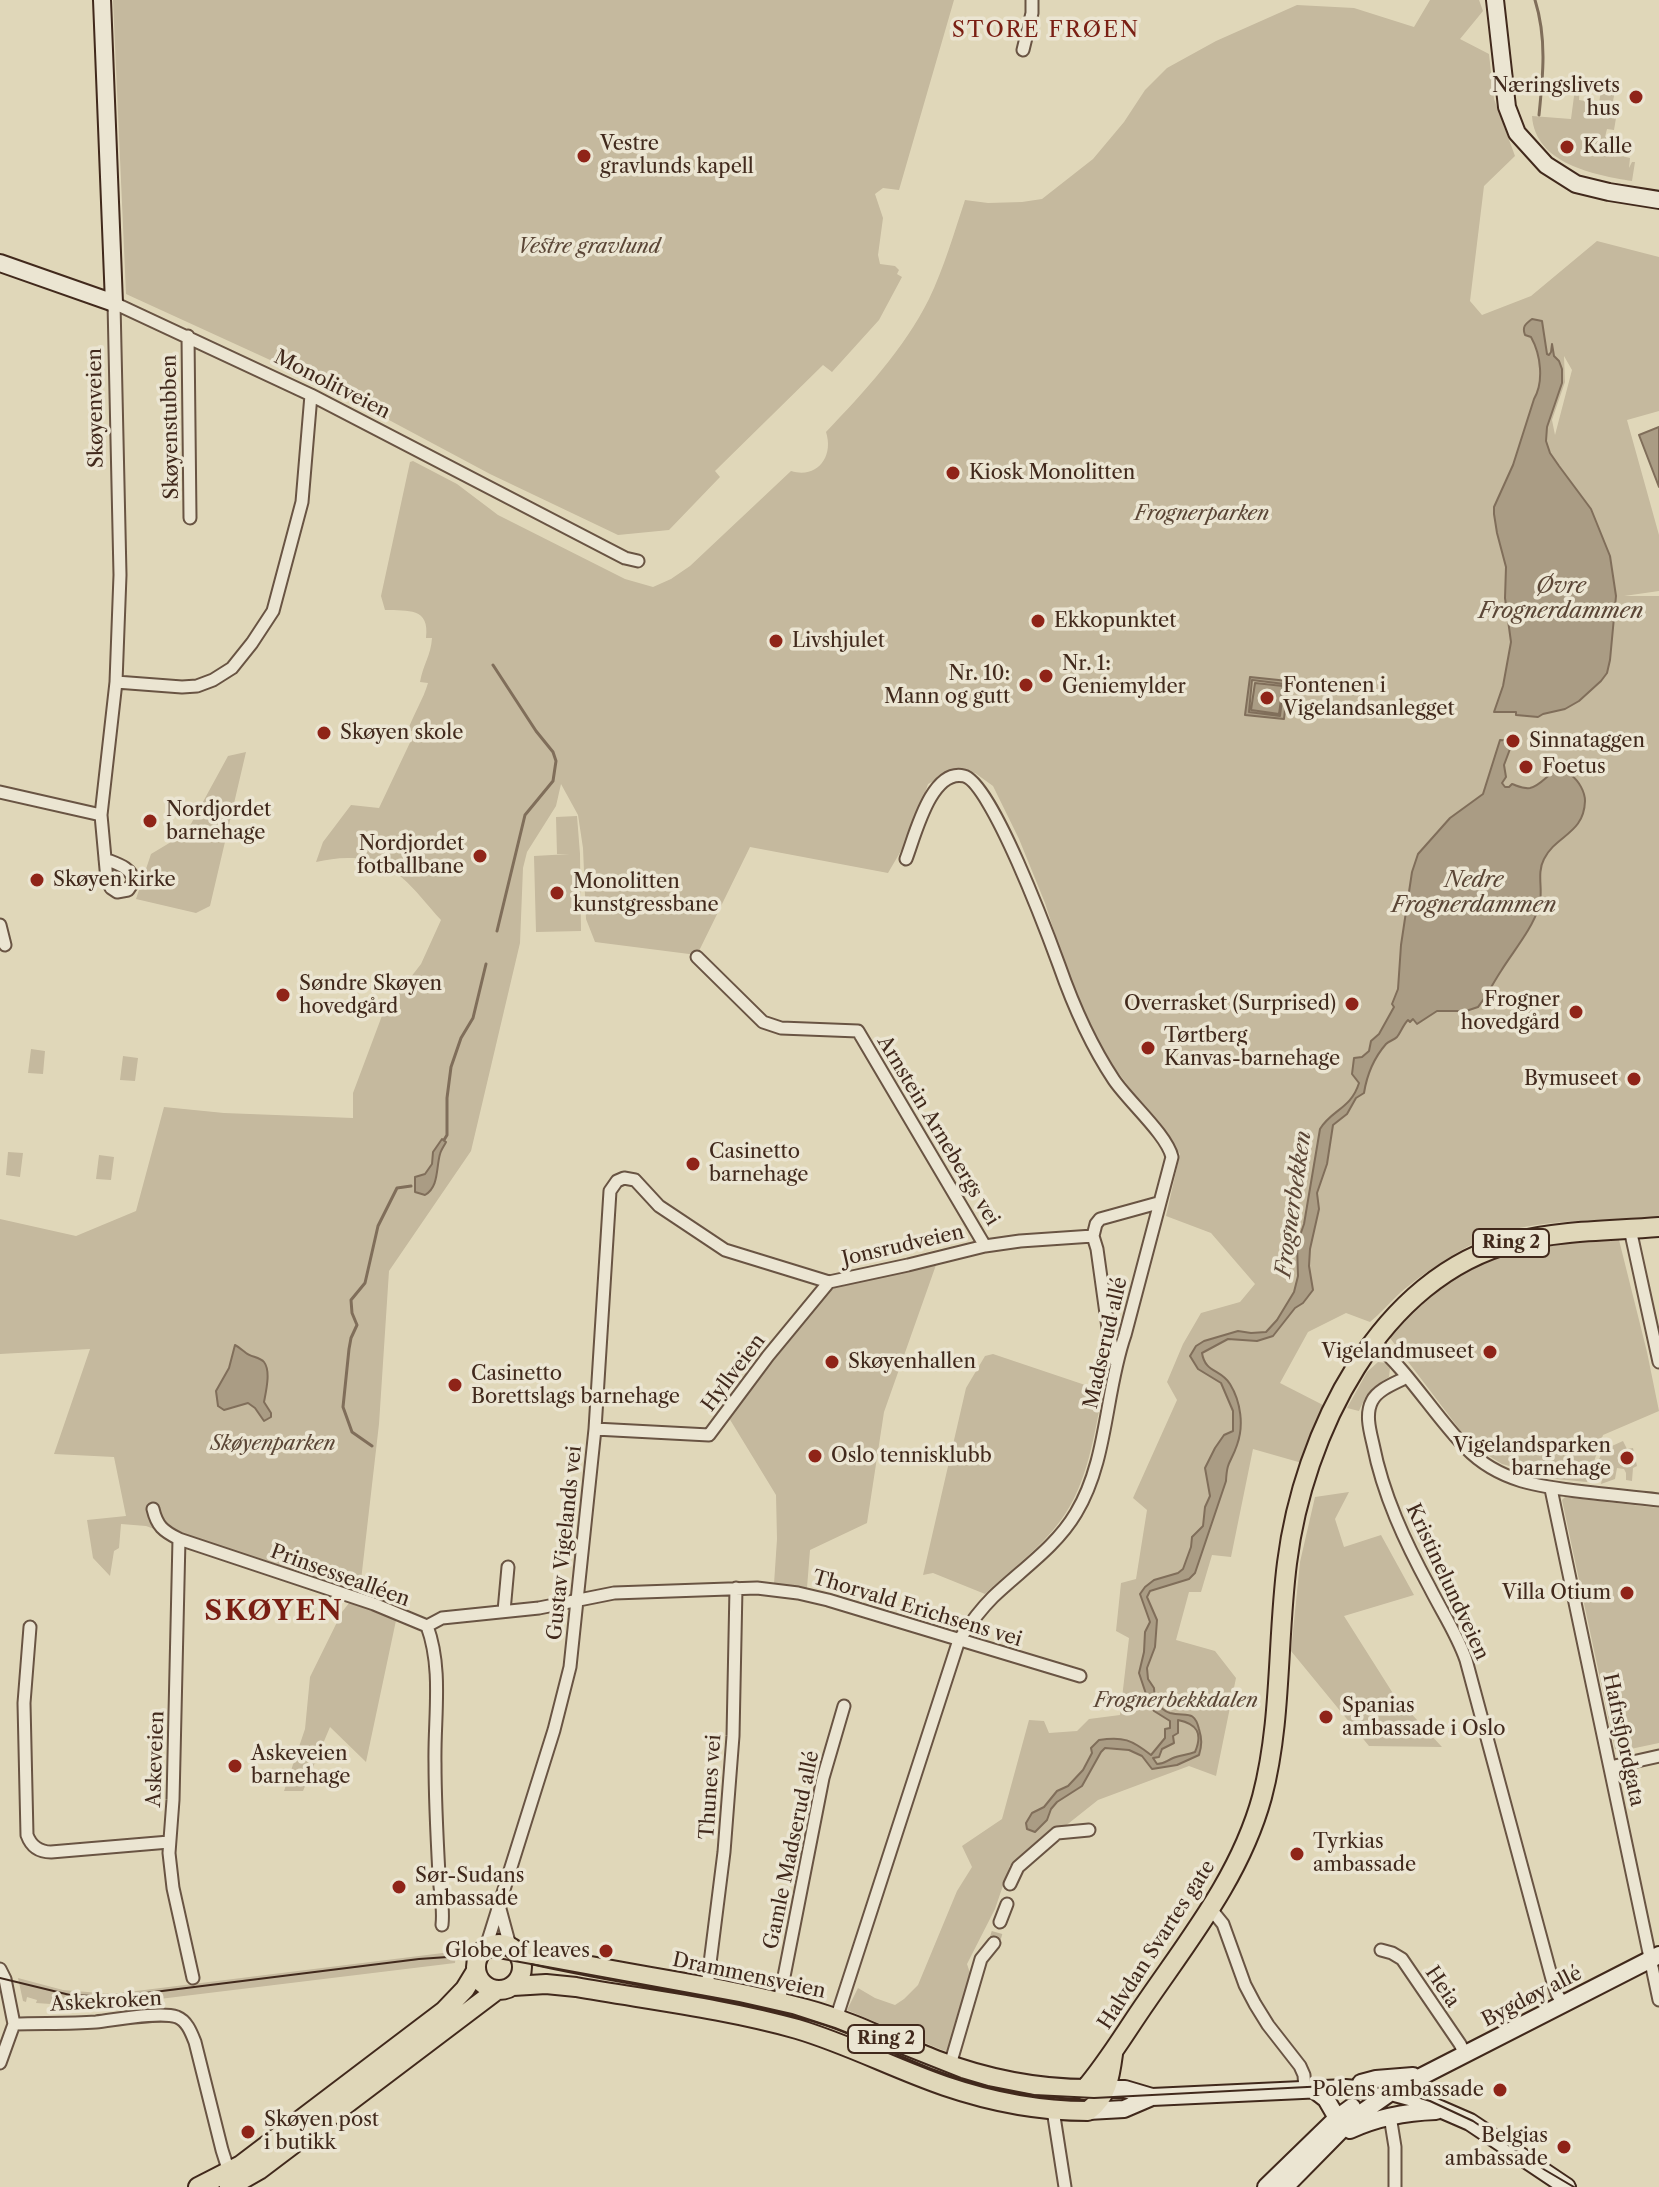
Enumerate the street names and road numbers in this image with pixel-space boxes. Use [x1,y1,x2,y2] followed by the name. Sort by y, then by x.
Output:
[270,345,394,425] street label: Monolitveien
[83,348,109,468] street label: Skøyenveien
[158,354,184,500] street label: Skøyenstubben
[872,1032,1004,1230] street label: Arnstein Arnebergs vei
[840,1220,966,1272] street label: Jonsrudveien
[1473,1229,1549,1257] road number: Ring 2
[1079,1275,1133,1411] street label: Madserud allé
[697,1330,771,1416] street label: Hyllveien
[543,1445,587,1641] street label: Gustav Vigelands vei
[1400,1500,1494,1664] street label: Kristinelundveien
[267,1540,413,1612] street label: Prinsessealléen
[809,1566,1025,1652] street label: Thorvald Erichsens vei
[1597,1671,1649,1809] street label: Hafrsfjordgata
[142,1710,170,1808] street label: Askeveien
[695,1734,727,1840] street label: Thunes vei
[759,1749,825,1951] street label: Gamle Madserud allé
[1093,1856,1221,2034] street label: Halvdan Svartes gate
[670,1948,828,2004] street label: Drammensveien
[1420,1962,1464,2012] street label: Heia
[1478,1962,1586,2032] street label: Bygdøy allé
[49,1987,163,2017] street label: Askekroken
[848,2025,924,2053] road number: Ring 2

